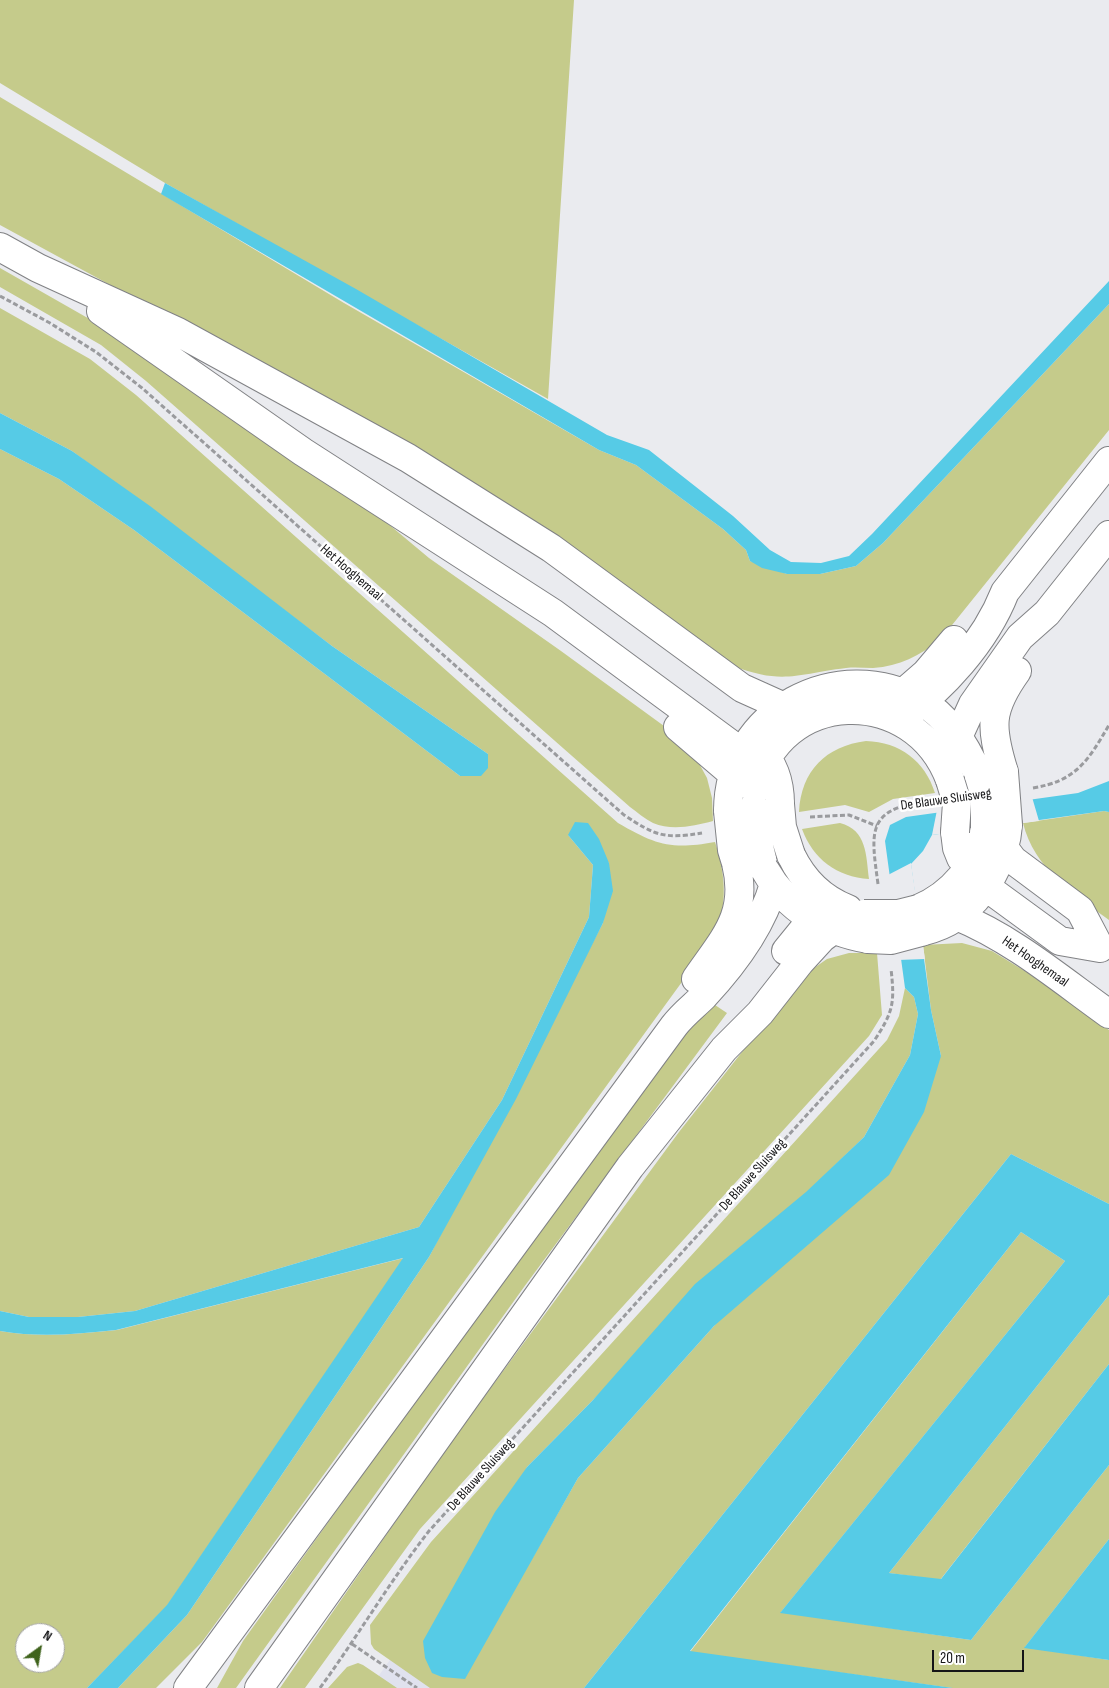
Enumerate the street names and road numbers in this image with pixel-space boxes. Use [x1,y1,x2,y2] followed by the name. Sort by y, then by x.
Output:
[316,541,386,605] street label: Het Hooghemaal
[899,785,993,815] street label: De Blauwe Sluisweg
[998,933,1072,991] street label: Het Hooghemaal
[716,1135,790,1215] street label: De Blauwe Sluisweg
[444,1435,518,1515] street label: De Blauwe Sluisweg

